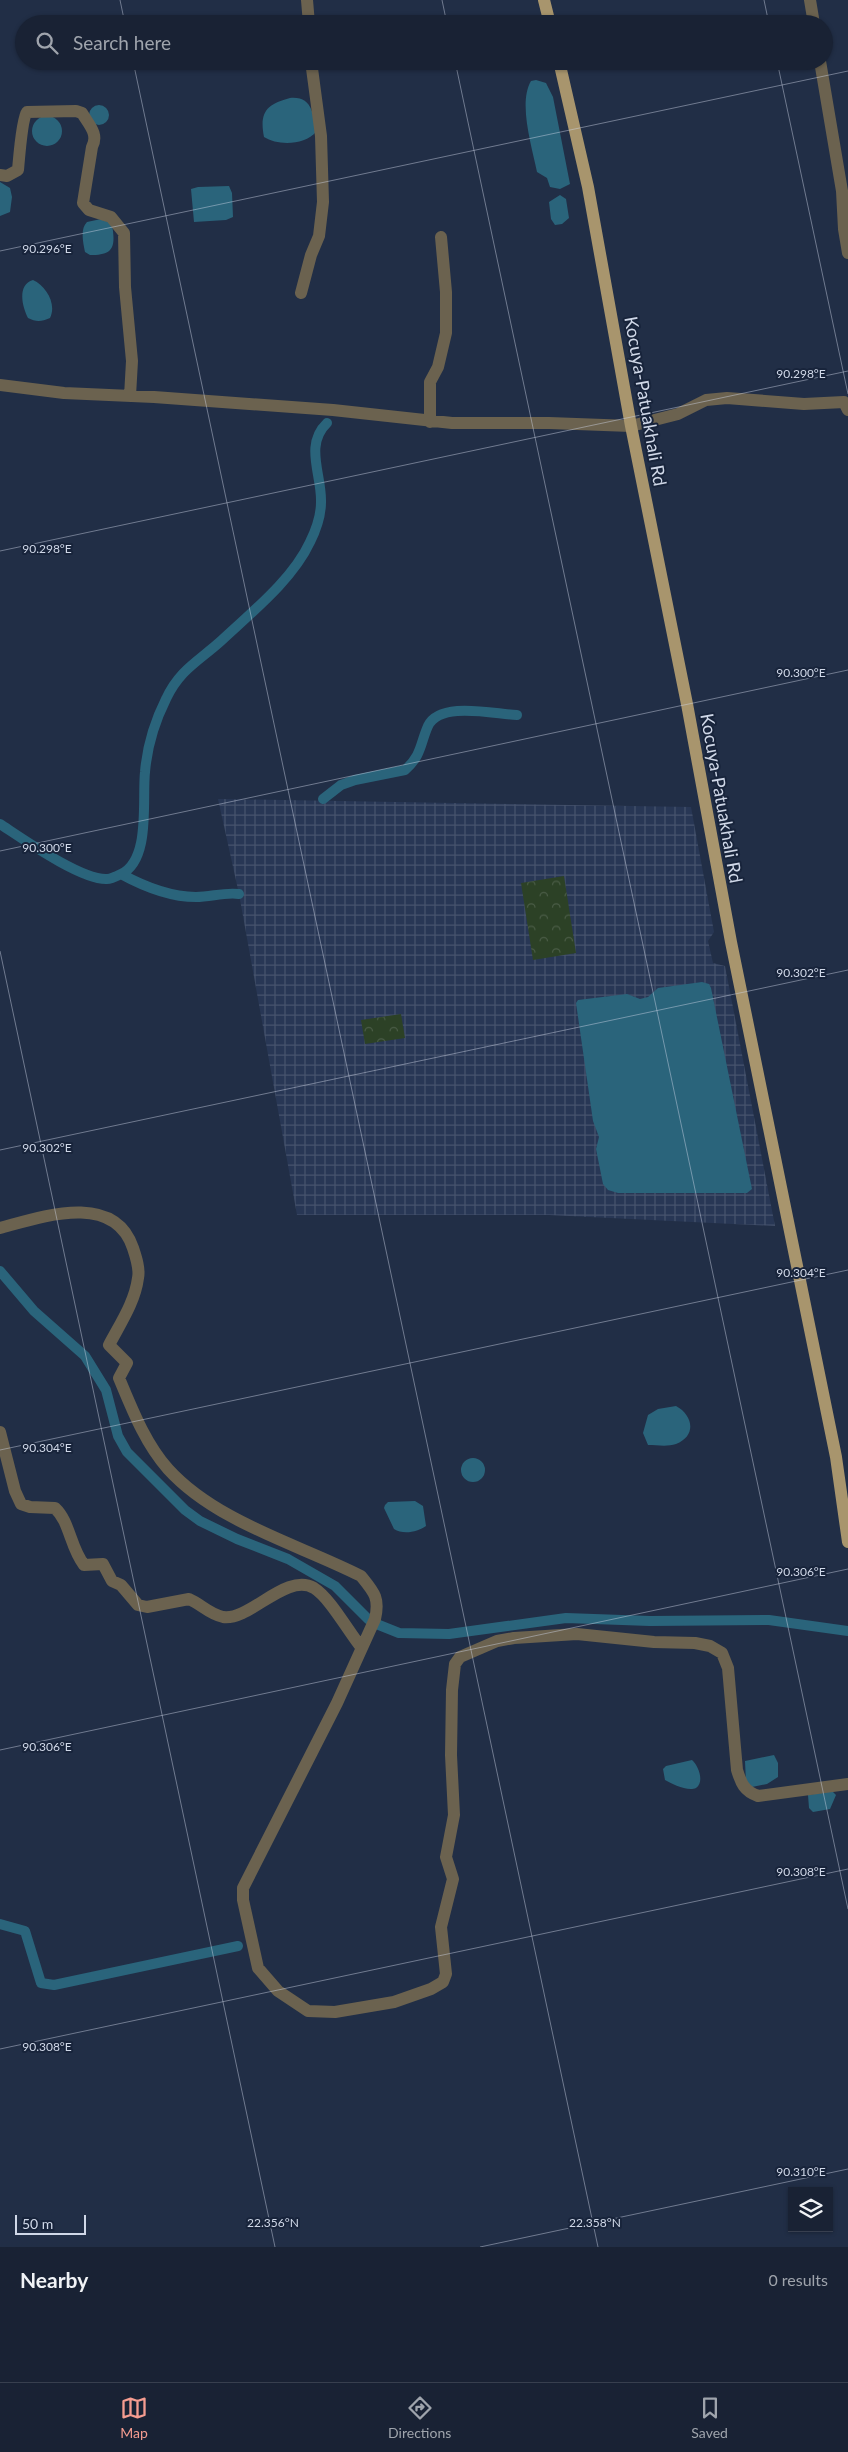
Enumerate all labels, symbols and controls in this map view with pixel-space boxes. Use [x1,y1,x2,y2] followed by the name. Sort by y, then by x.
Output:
[15,15,833,70] search box
[33,29,61,57] icon: search
[73,31,171,54] text: Search here
[22,241,72,256] text: 90.296°E
[620,314,672,488] street label: Kocuya-Patuakhali Rd
[776,366,826,381] text: 90.298°E
[22,541,72,556] text: 90.298°E
[776,665,826,680] text: 90.300°E
[696,711,748,885] street label: Kocuya-Patuakhali Rd
[22,840,72,855] text: 90.300°E
[776,965,826,980] text: 90.302°E
[22,1140,72,1155] text: 90.302°E
[776,1265,826,1280] text: 90.304°E
[22,1440,72,1455] text: 90.304°E
[776,1564,826,1579] text: 90.306°E
[22,1739,72,1754] text: 90.306°E
[776,1864,826,1879] text: 90.308°E
[22,2039,72,2054] text: 90.308°E
[776,2164,826,2179] text: 90.310°E
[788,2187,833,2232] map controls
[788,2187,833,2232] button: layers
[15,2212,86,2235] scale bar
[22,2215,53,2232] text: 50 m
[247,2215,299,2230] text: 22.356°N
[569,2215,621,2230] text: 22.358°N
[20,2267,88,2292] text: Nearby
[768,2270,828,2289] text: 0 results
[120,2394,148,2441] tab: Map
[388,2394,451,2441] tab: Directions
[691,2394,728,2441] tab: Saved

